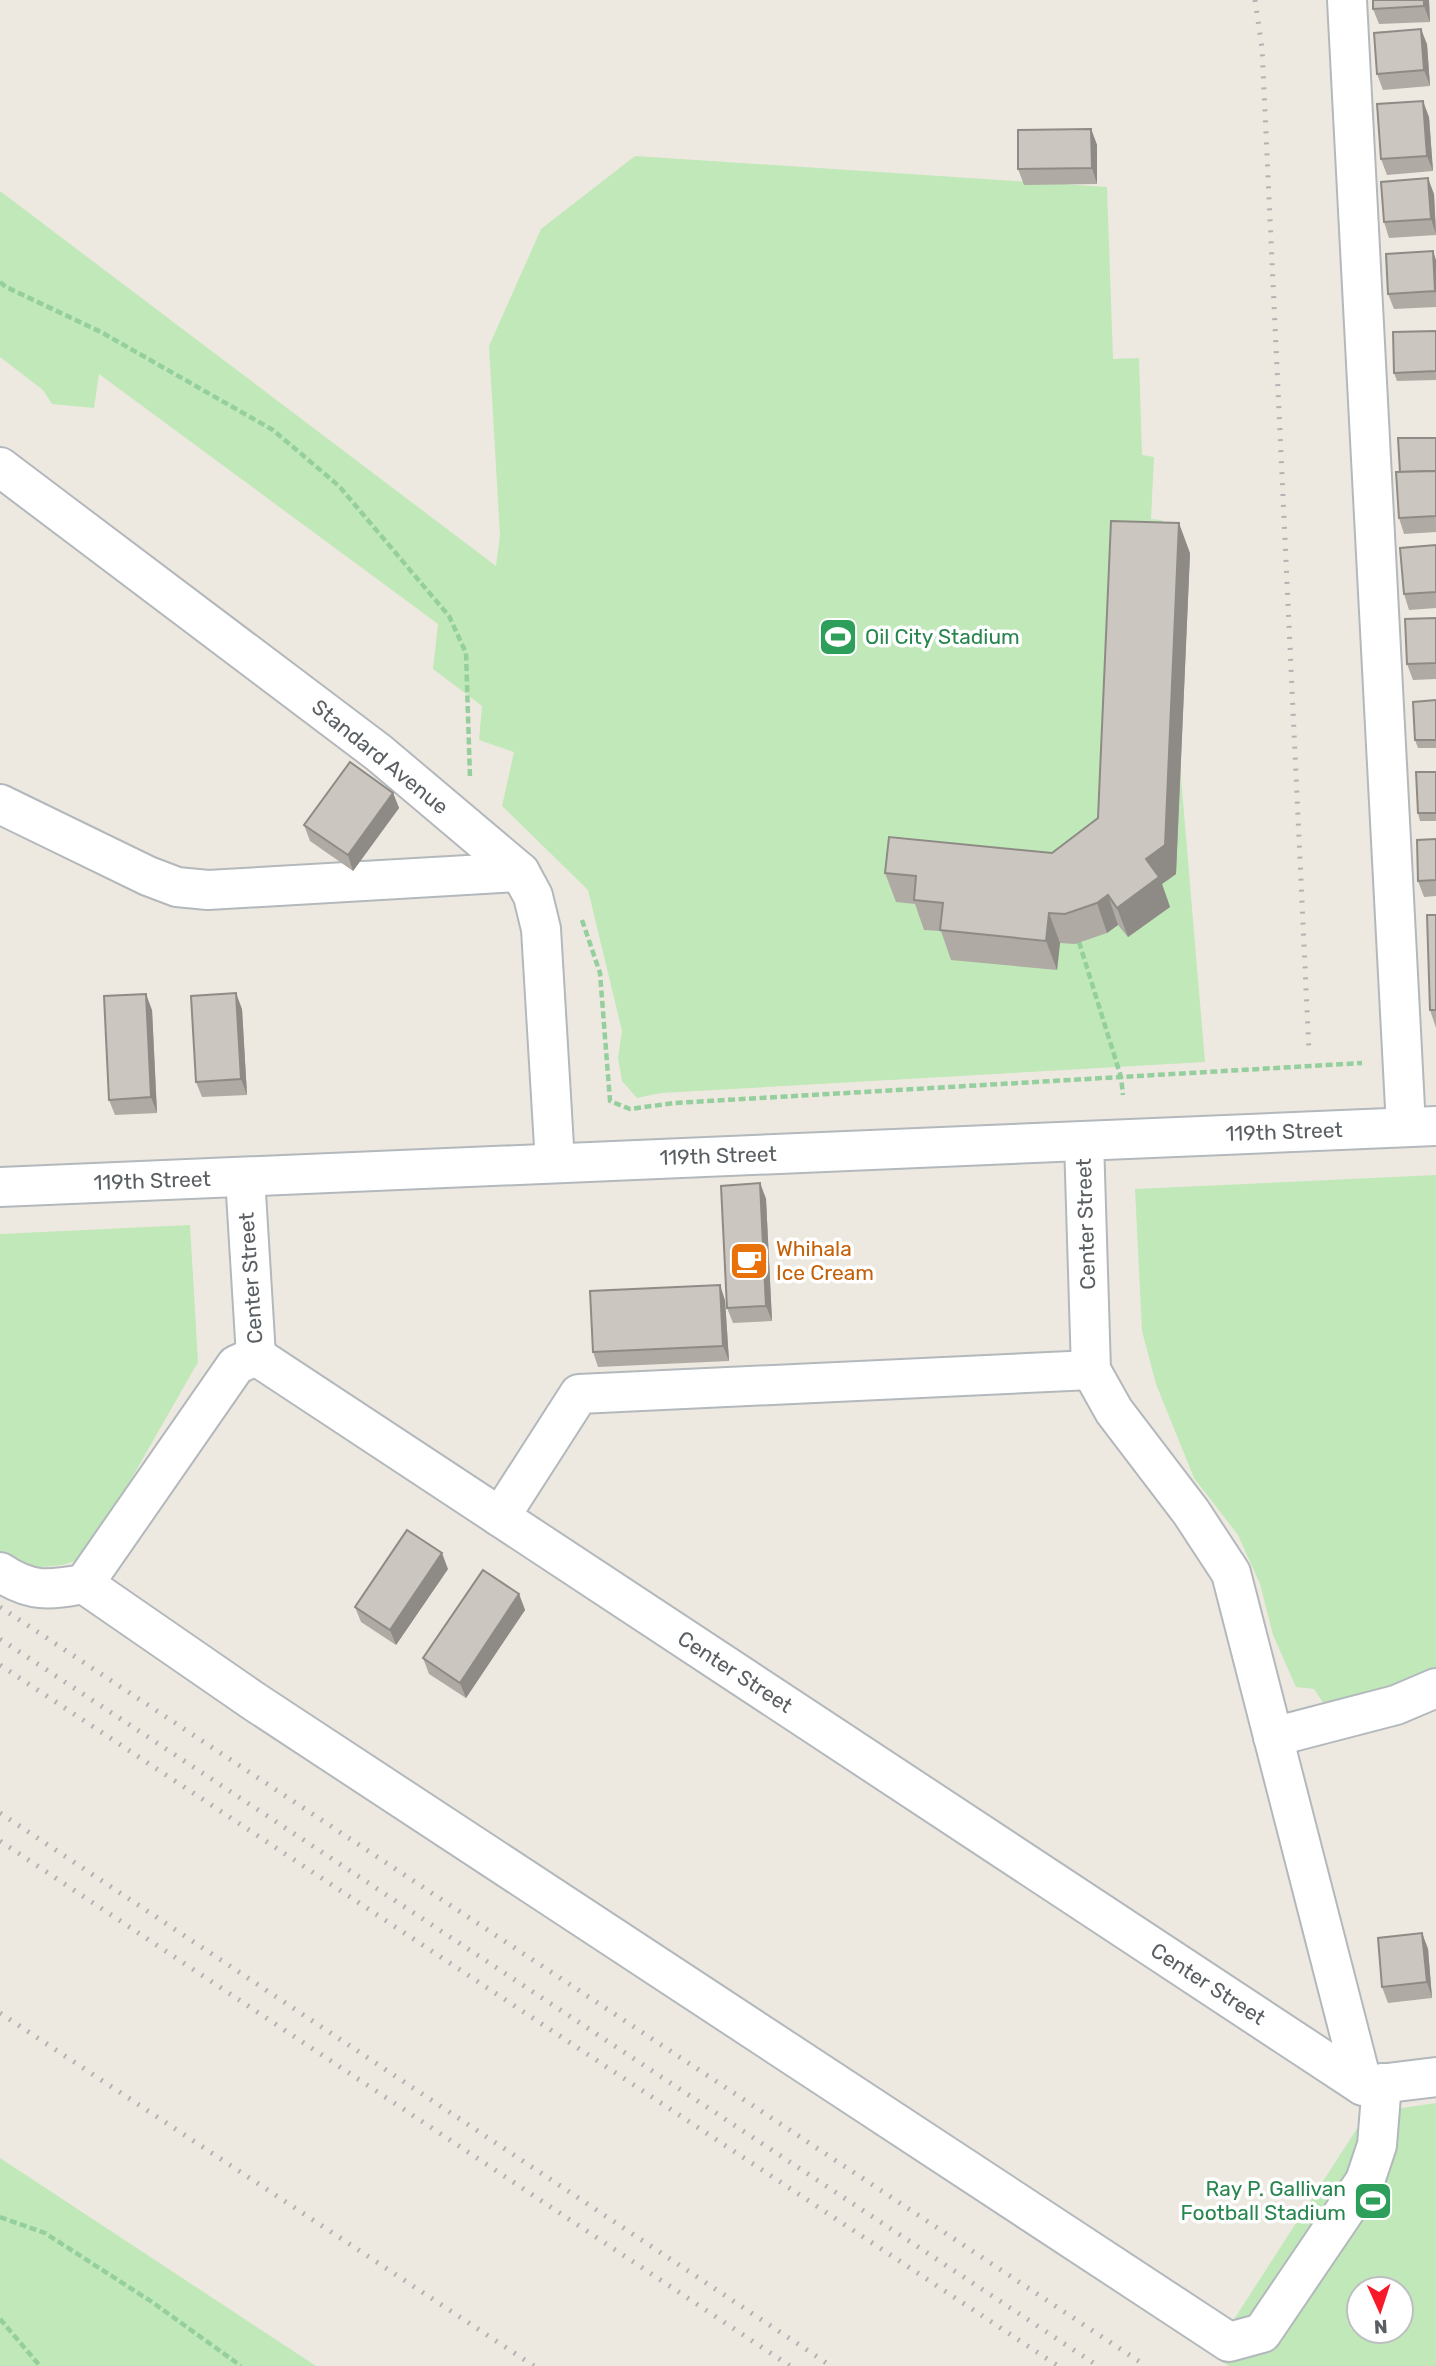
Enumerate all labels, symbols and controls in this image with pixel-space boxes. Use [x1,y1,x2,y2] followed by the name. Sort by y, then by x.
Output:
[817,616,859,658] sports icon: Oil City Stadium
[865,624,1020,649] place label: Oil City Stadium
[307,694,453,819] street label: Standard Avenue
[1225,1117,1343,1146] street label: 119th Street
[659,1141,777,1170] street label: 119th Street
[1071,1158,1100,1290] street label: Center Street
[93,1166,211,1195] street label: 119th Street
[233,1211,268,1345] street label: Center Street
[776,1236,874,1285] place label: Whihala Ice Cream
[728,1240,770,1282] cafe icon: Whihala Ice Cream
[673,1625,797,1718] street label: Center Street
[1146,1937,1270,2030] street label: Center Street
[1181,2176,1346,2225] place label: Ray P. Gallivan Football Stadium
[1352,2180,1394,2222] sports icon: Ray P. Gallivan Football Stadium
[1345,2275,1415,2345] north arrow
[1373,2315,1388,2338] text: N

